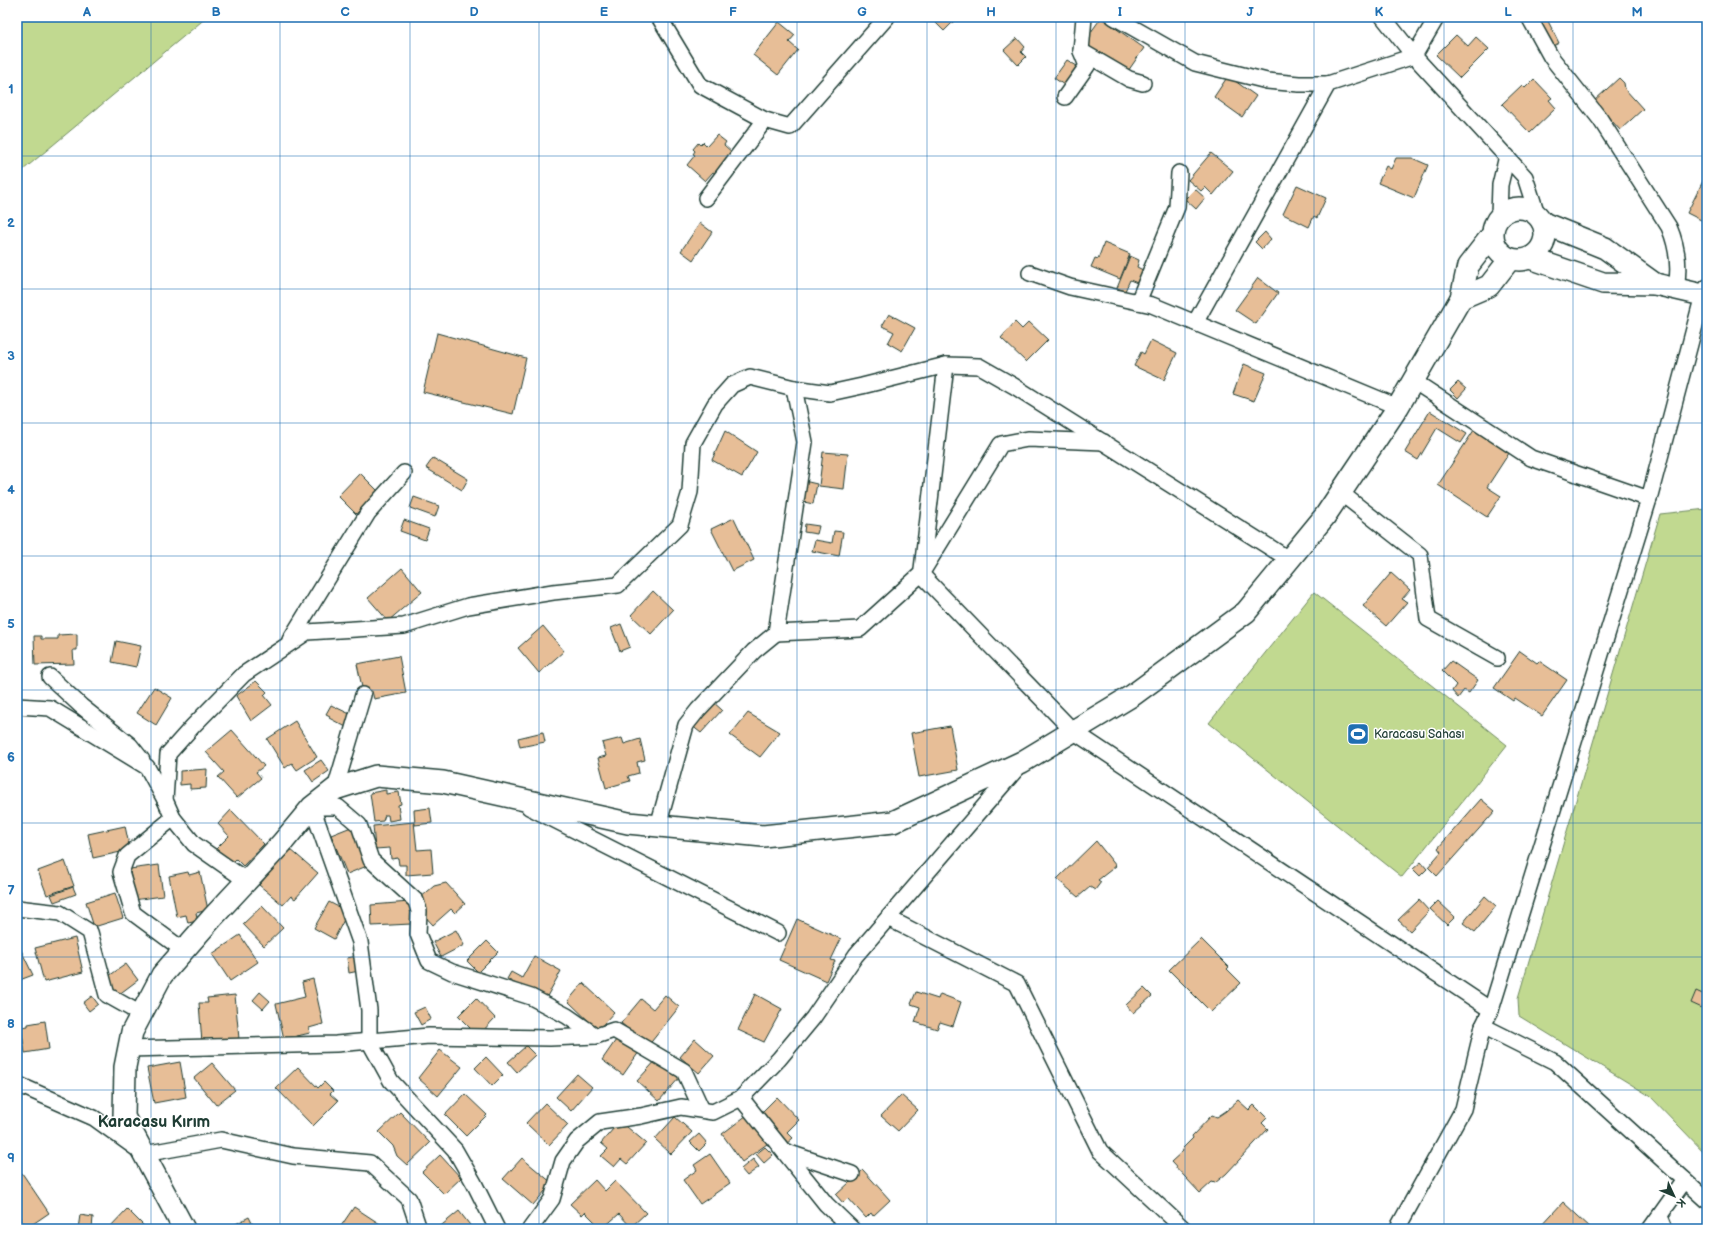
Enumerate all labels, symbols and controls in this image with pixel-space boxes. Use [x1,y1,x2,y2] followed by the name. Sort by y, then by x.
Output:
[82,4,91,20] text: A
[211,4,221,20] text: B
[340,4,350,20] text: C
[469,4,479,20] text: D
[600,4,609,20] text: E
[729,4,737,20] text: F
[857,4,867,20] text: G
[986,4,996,20] text: H
[1118,4,1122,20] text: I
[1246,4,1254,20] text: J
[1375,4,1384,20] text: K
[1504,4,1512,20] text: L
[1631,4,1643,20] text: M
[8,81,14,97] text: 1
[7,215,15,231] text: 2
[7,348,15,364] text: 3
[7,482,15,498] text: 4
[7,616,15,632] text: 5
[1345,721,1371,747] sports icon: Karacasu Sahası
[1374,727,1465,742] place label: Karacasu Sahası
[7,749,15,765] text: 6
[7,883,15,899] text: 7
[7,1016,15,1032] text: 8
[98,1113,210,1132] district label: Karacasu Kırım
[7,1150,15,1166] text: 9
[1654,1176,1694,1216] north arrow
[1673,1195,1688,1210] text: K

